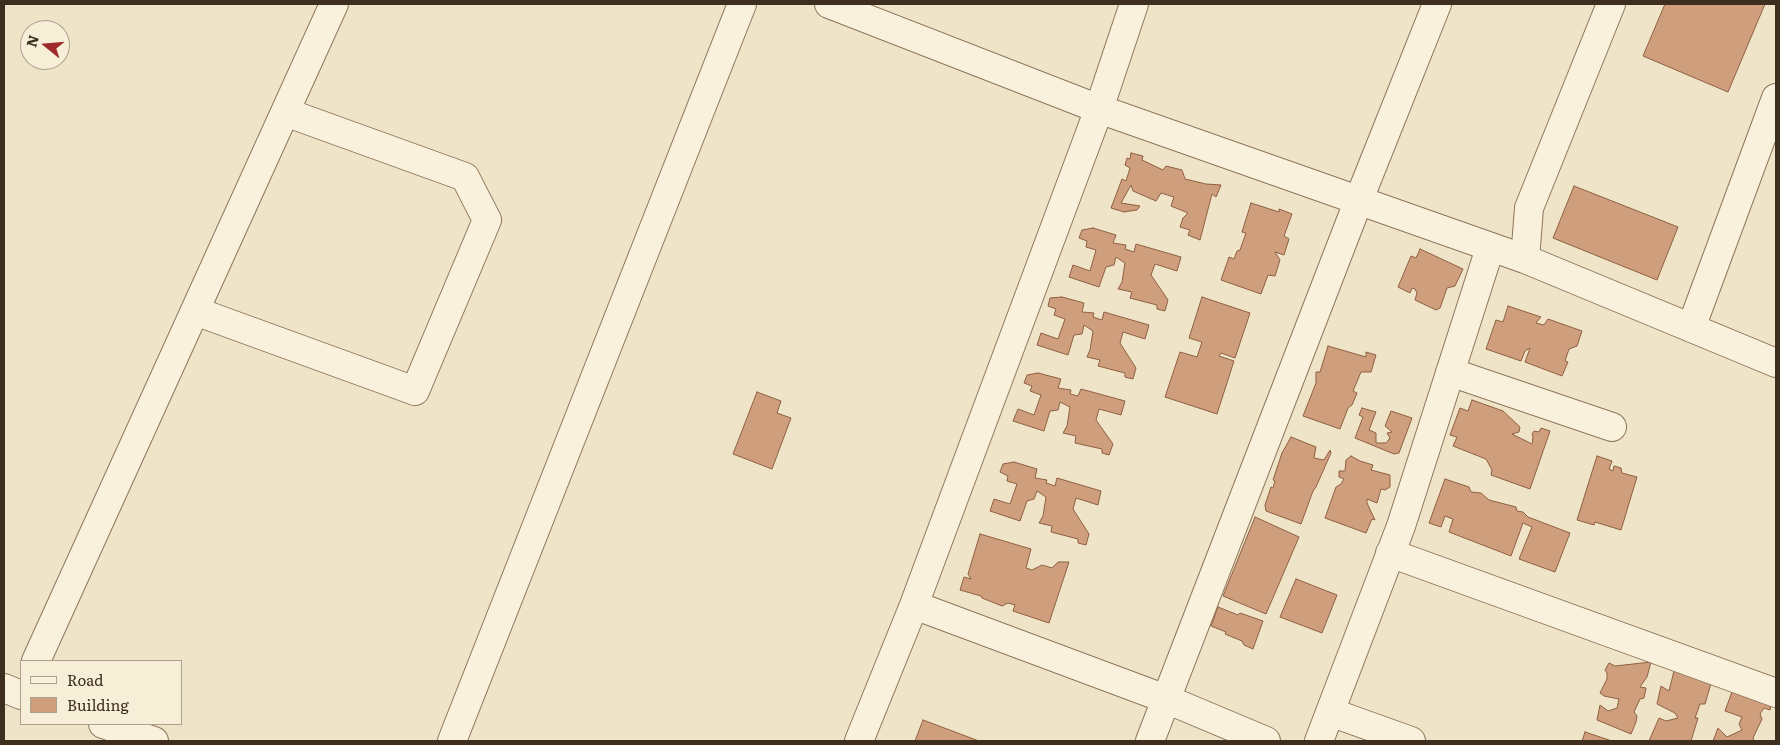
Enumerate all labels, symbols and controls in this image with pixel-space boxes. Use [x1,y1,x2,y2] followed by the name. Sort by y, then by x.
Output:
[20,20,70,70] north arrow
[20,32,43,49] text: N
[20,660,182,725] legend
[67,668,103,691] text: Road
[67,693,129,716] text: Building

